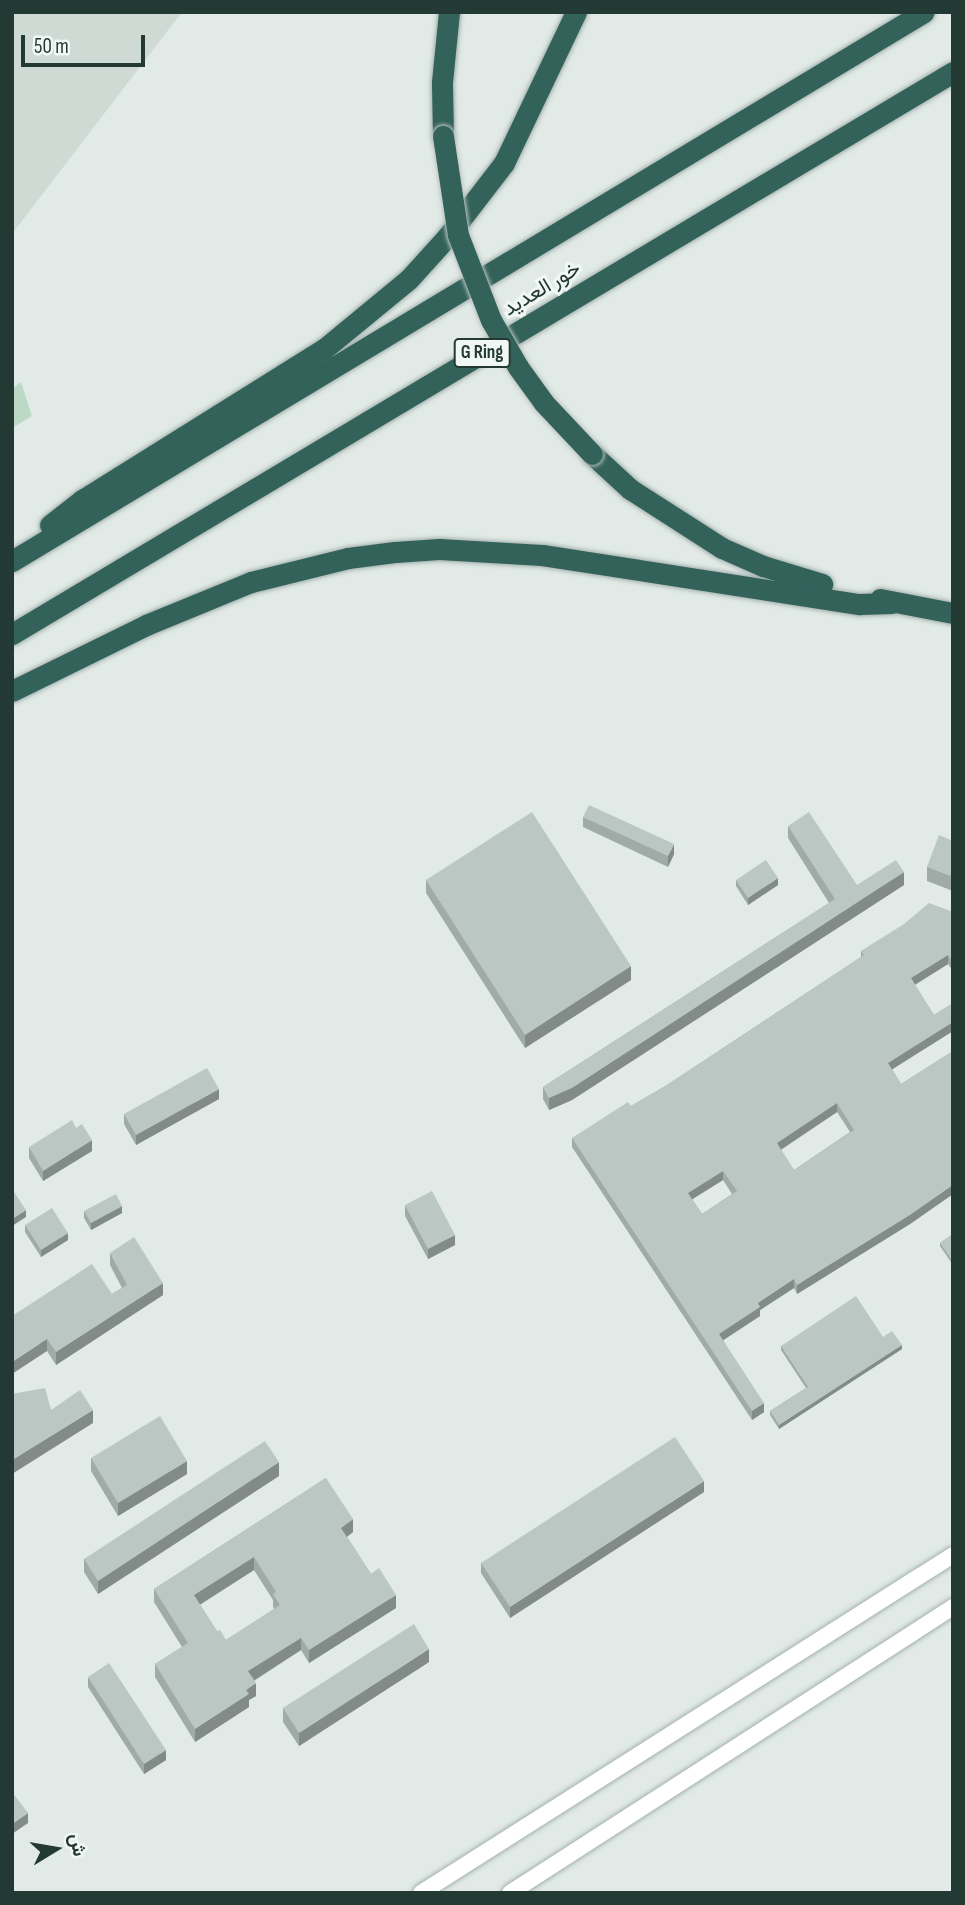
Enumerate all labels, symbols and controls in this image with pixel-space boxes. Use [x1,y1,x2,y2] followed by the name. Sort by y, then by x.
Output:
[24,21,149,65] scale bar
[34,34,69,59] text: 50 m
[499,256,585,322] street label: خور العديد
[452,338,512,368] road number: G Ring
[21,1814,91,1884] north arrow
[64,1831,91,1858] text: ش

